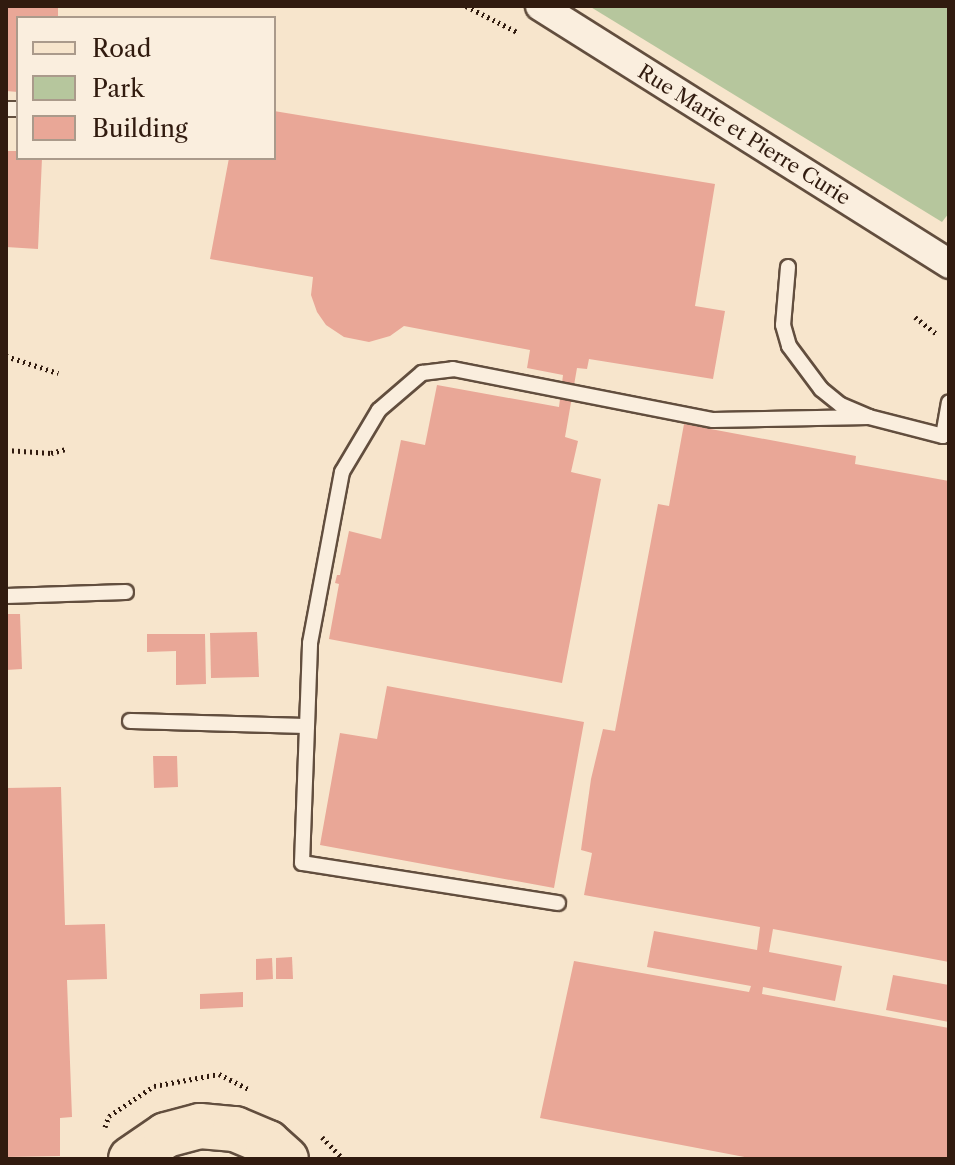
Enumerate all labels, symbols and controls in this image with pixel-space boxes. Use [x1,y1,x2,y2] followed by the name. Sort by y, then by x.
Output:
[16,16,276,160] legend
[92,34,151,63] text: Road
[633,60,855,210] street label: Rue Marie et Pierre Curie
[92,74,144,103] text: Park
[92,114,188,143] text: Building

